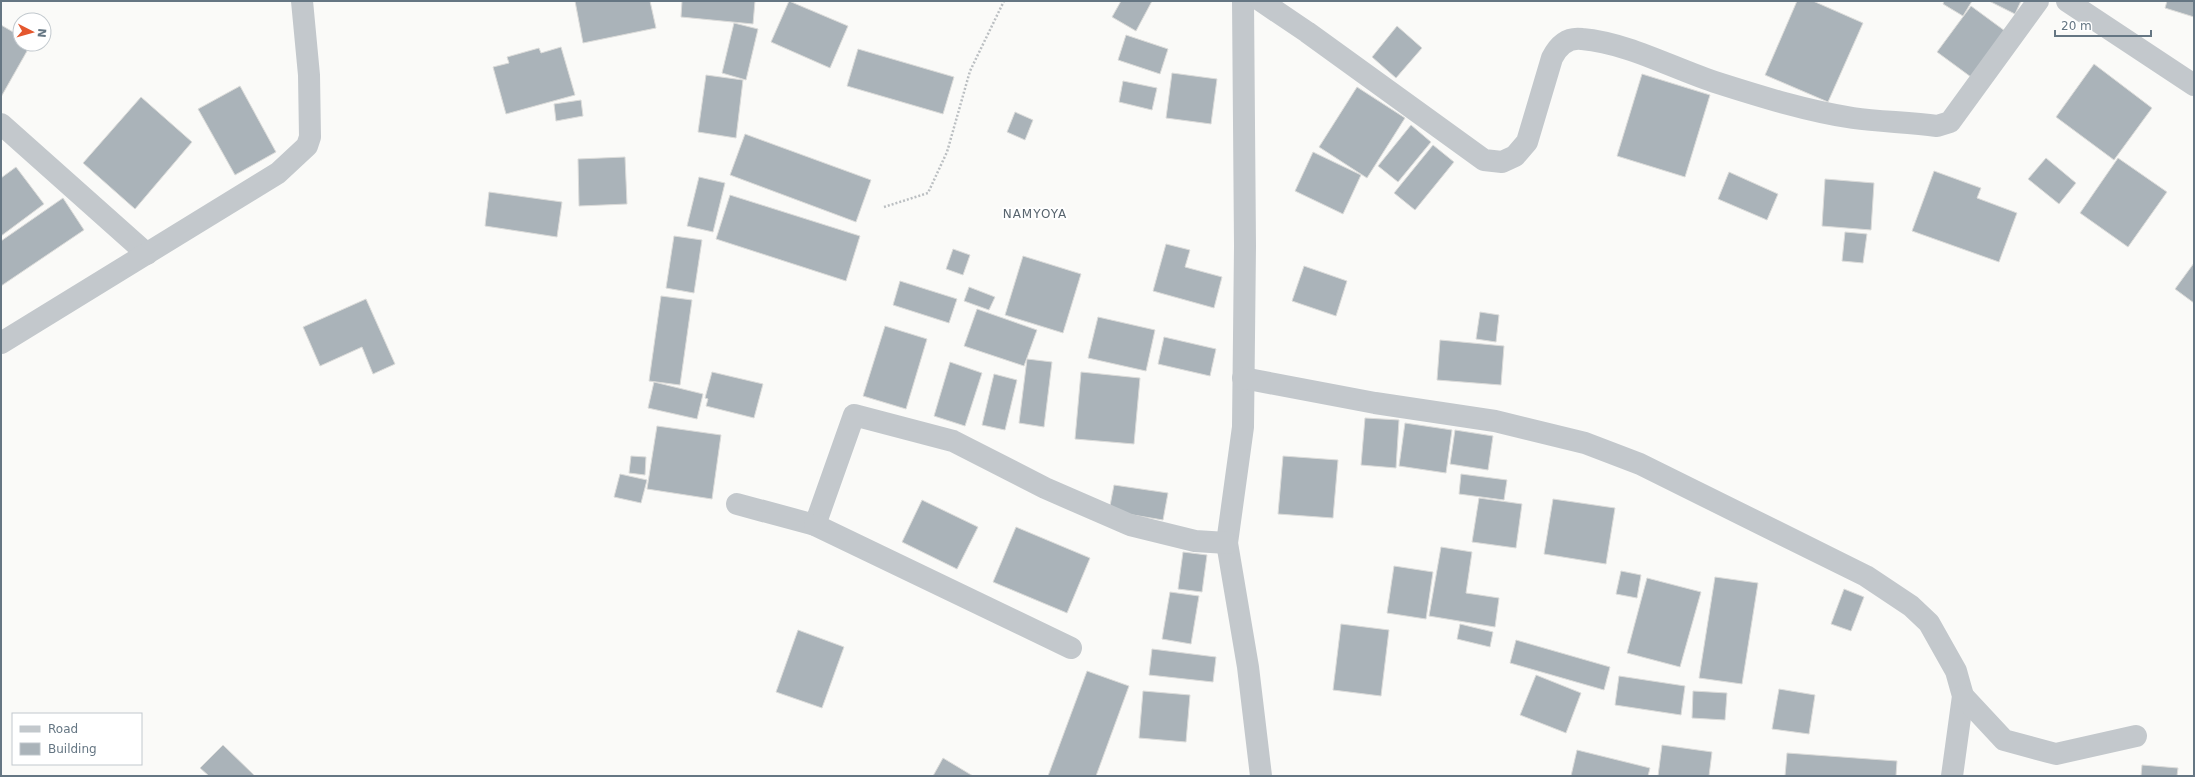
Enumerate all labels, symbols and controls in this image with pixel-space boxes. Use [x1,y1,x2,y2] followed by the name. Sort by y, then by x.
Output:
[12,12,52,52] north arrow
[2055,12,2151,38] scale bar
[2061,19,2092,33] text: 20 m
[35,28,48,38] text: N
[1003,207,1067,221] district label: NAMYOYA
[12,713,142,765] legend
[48,722,78,736] text: Road
[48,742,97,756] text: Building

